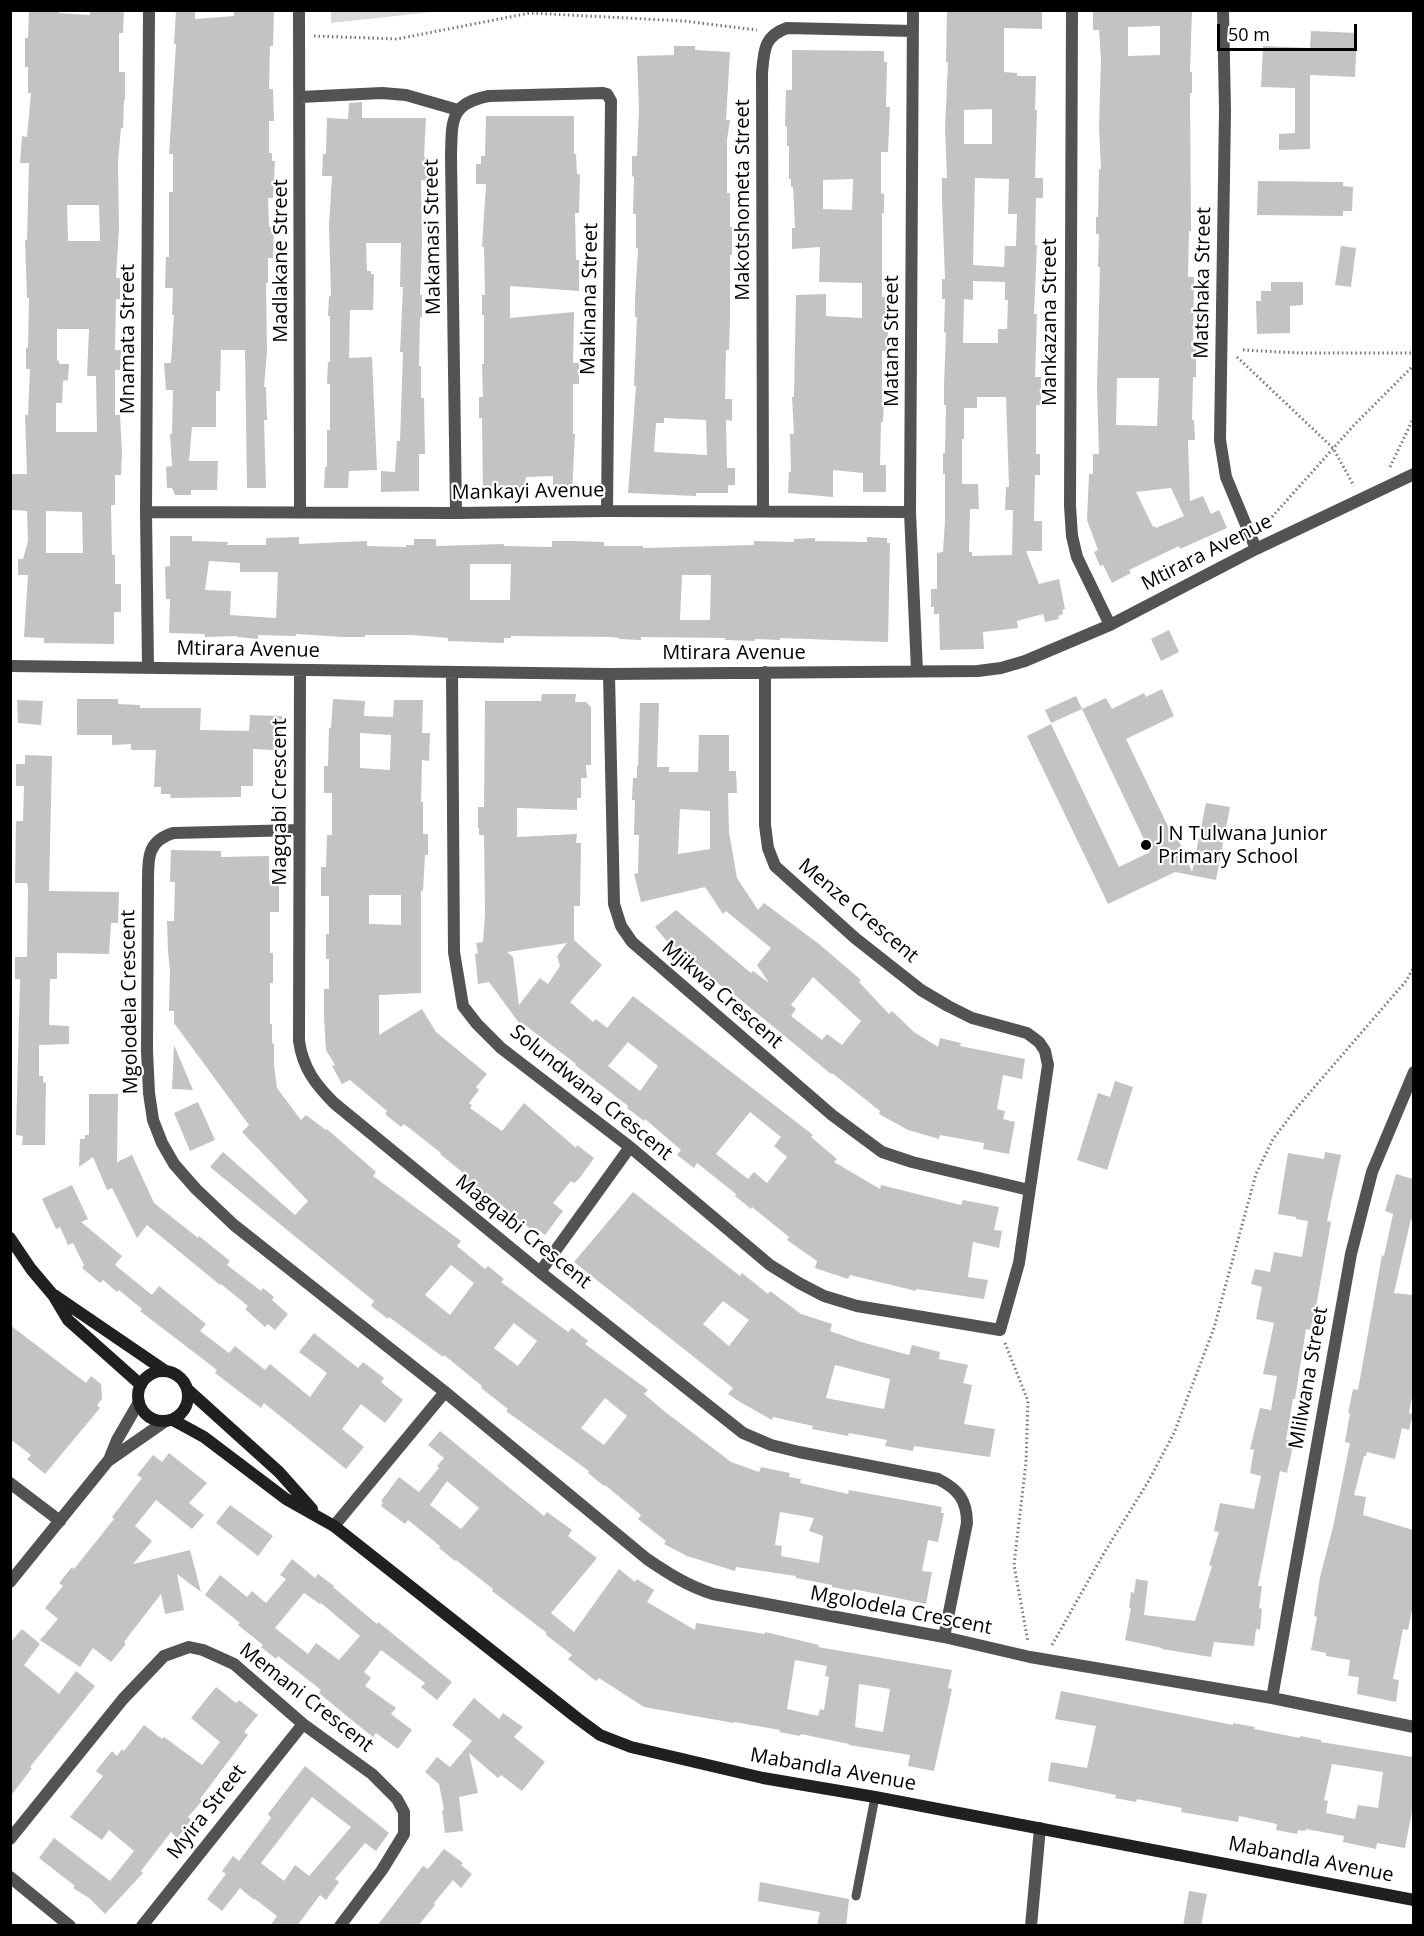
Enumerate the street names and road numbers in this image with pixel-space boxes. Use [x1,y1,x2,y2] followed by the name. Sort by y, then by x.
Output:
[731,99,755,301] street label: Makotshometa Street
[420,159,446,315] street label: Makamasi Street
[269,179,293,343] street label: Madlakane Street
[1190,207,1216,359] street label: Matshaka Street
[577,223,603,375] street label: Makinana Street
[1038,238,1062,406] street label: Mankazana Street
[116,264,140,414] street label: Mnamata Street
[880,275,904,407] street label: Matana Street
[451,479,605,505] street label: Mankayi Avenue
[1138,510,1276,596] street label: Mtirara Avenue
[176,637,320,663] street label: Mtirara Avenue
[662,641,806,665] street label: Mtirara Avenue
[268,718,292,886] street label: Magqabi Crescent
[793,854,923,968] street label: Menze Crescent
[116,910,144,1094] street label: Mgolodela Crescent
[657,936,787,1054] street label: Mjikwa Crescent
[505,1020,677,1166] street label: Solundwana Crescent
[450,1170,596,1294] street label: Magqabi Crescent
[1285,1305,1333,1451] street label: Mlilwana Street
[808,1582,994,1640] street label: Mgolodela Crescent
[234,1638,378,1758] street label: Memani Crescent
[748,1744,918,1796] street label: Mabandla Avenue
[163,1760,251,1864] street label: Myira Street
[1226,1832,1396,1888] street label: Mabandla Avenue

